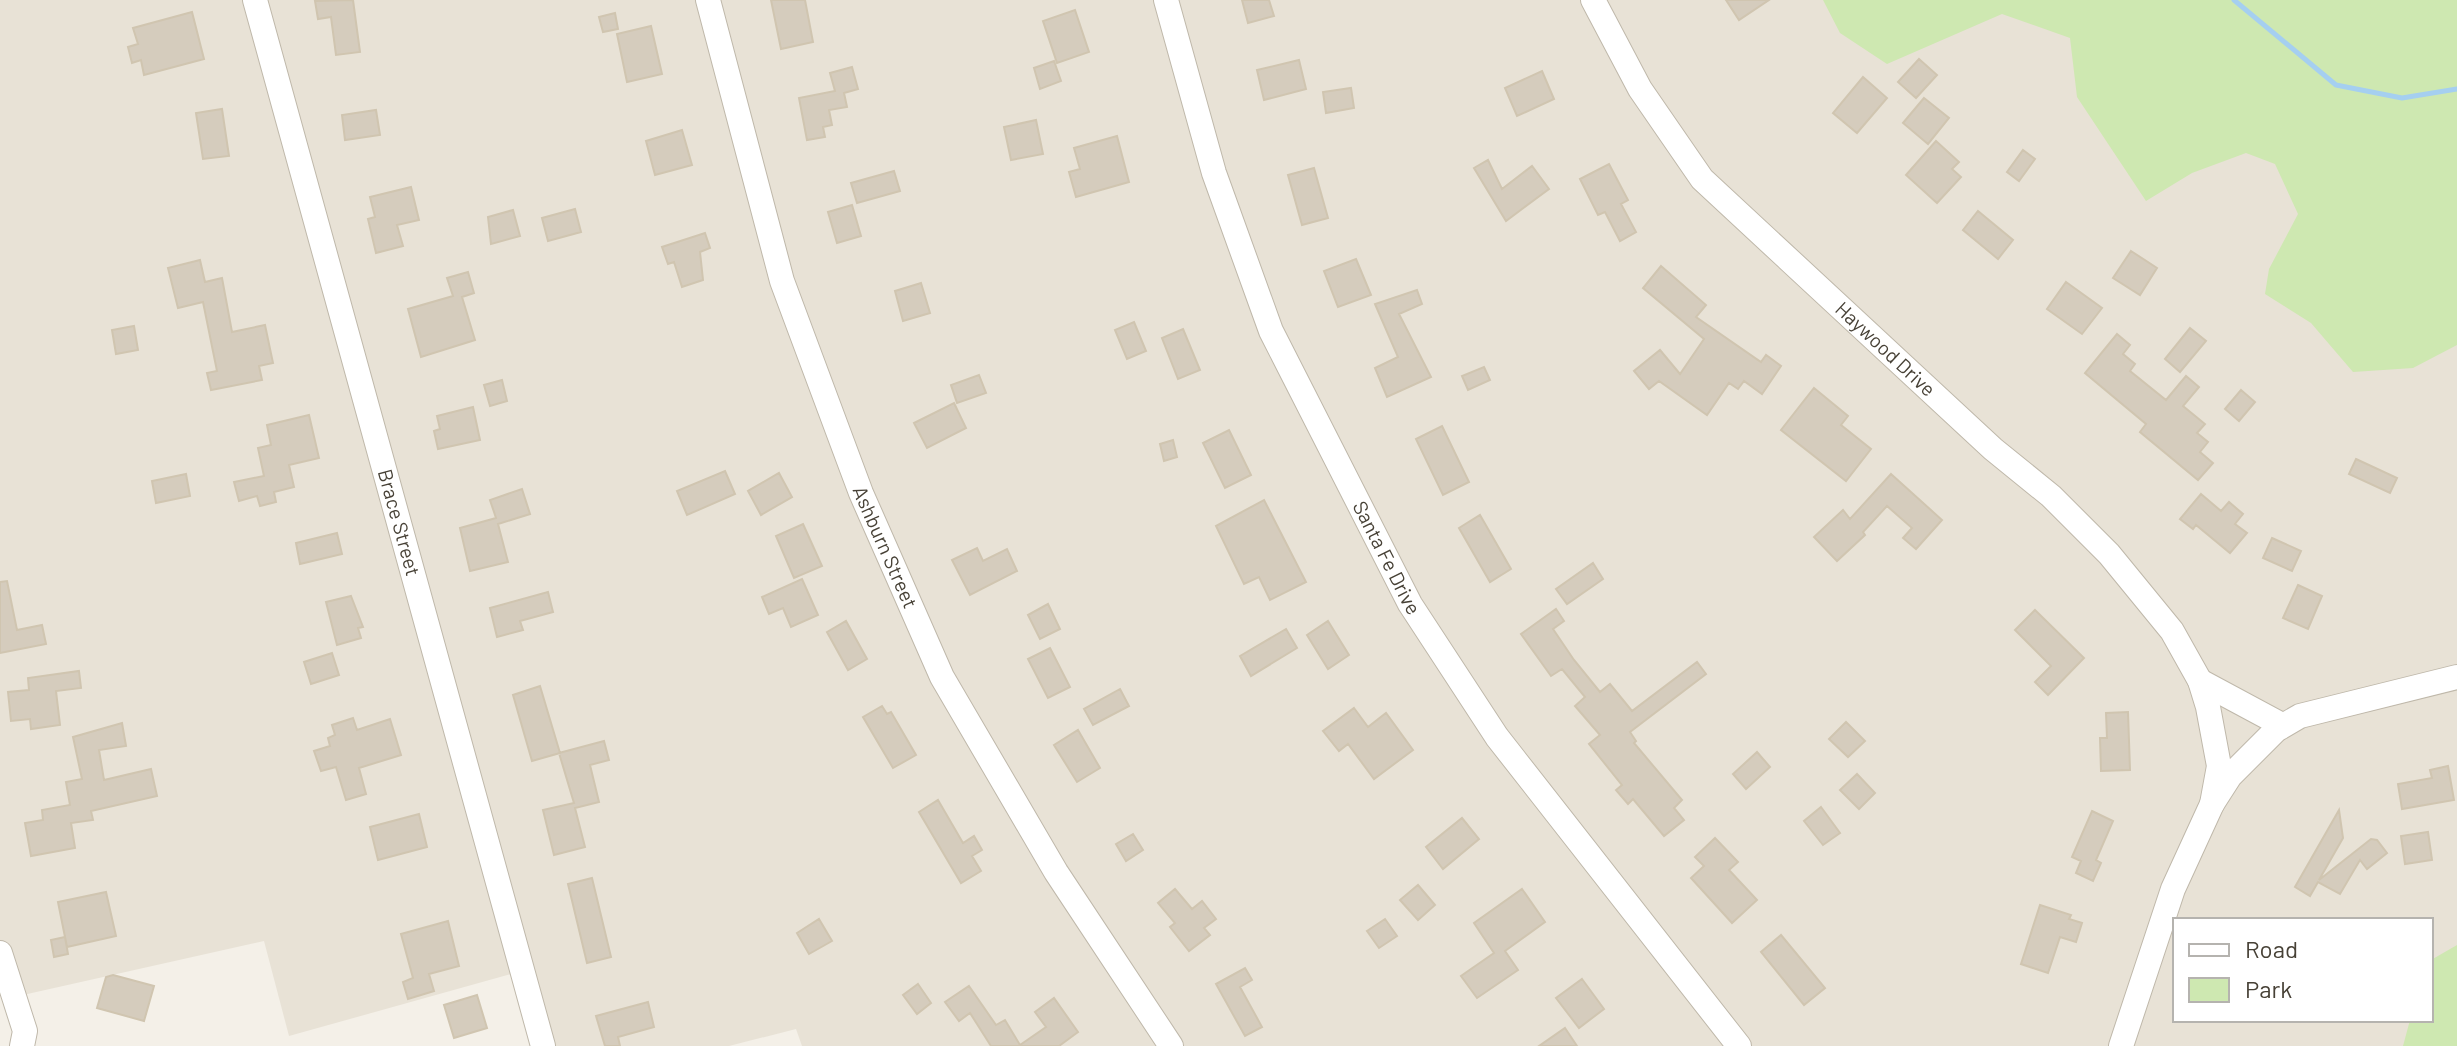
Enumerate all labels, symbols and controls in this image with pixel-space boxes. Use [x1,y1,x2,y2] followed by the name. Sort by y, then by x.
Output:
[1831,296,1941,401] street label: Haywood Drive
[374,466,426,578] street label: Brace Street
[849,483,923,611] street label: Ashburn Street
[1349,497,1426,619] street label: Santa Fe Drive
[2173,918,2433,1022] legend
[2245,934,2298,963] text: Road
[2245,974,2292,1003] text: Park

